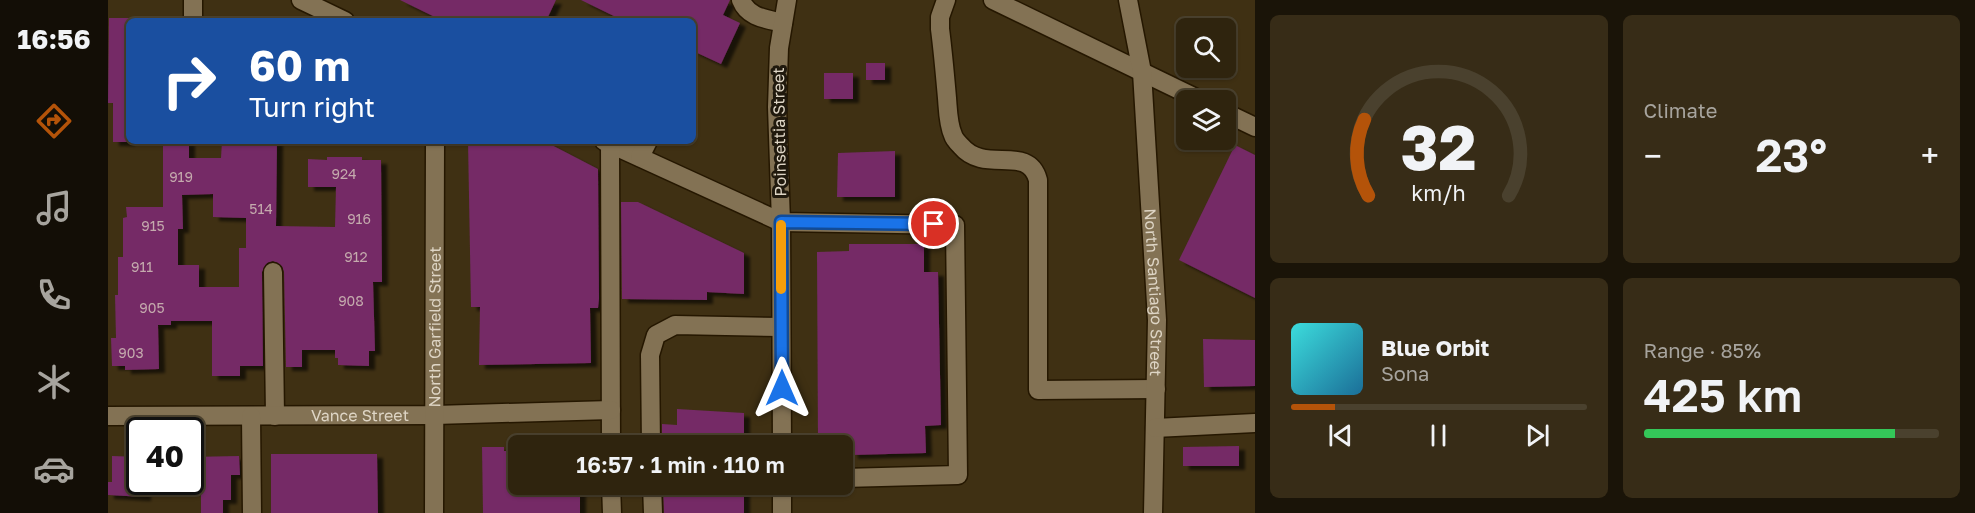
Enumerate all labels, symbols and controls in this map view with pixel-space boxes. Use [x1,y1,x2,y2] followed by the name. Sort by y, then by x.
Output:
[1176,18,1236,150] map controls
[1176,18,1236,78] button: search
[17,23,91,55] text: 16:56
[249,40,350,90] text: 60 m
[150,42,228,120] icon: right
[768,67,790,197] street label: Poinsettia Street
[1176,90,1236,150] button: layers
[249,91,375,123] text: Turn right
[1644,98,1717,122] text: Climate
[33,100,75,142] icon: directions
[1401,109,1477,184] text: 32
[1755,128,1827,182] text: 23°
[1644,136,1662,175] text: −
[1921,136,1939,175] text: +
[331,165,357,182] house number: 924
[169,168,193,185] house number: 919
[1411,180,1466,206] text: km/h
[33,187,75,229] icon: music
[908,198,959,249] pin
[249,200,273,217] house number: 514
[917,207,950,240] icon: arrive
[1140,208,1167,376] street label: North Santiago Street
[347,210,371,227] house number: 916
[141,217,165,234] house number: 915
[424,246,445,408] street label: North Garfield Street
[344,248,368,265] house number: 912
[131,258,153,275] house number: 911
[33,274,75,316] icon: phone
[338,292,364,309] house number: 908
[139,299,165,316] house number: 905
[1381,334,1489,361] text: Blue Orbit
[1644,338,1761,362] text: Range · 85%
[118,344,144,361] house number: 903
[750,356,814,420] position arrow
[33,361,75,403] icon: climate
[1381,361,1429,385] text: Sona
[1644,368,1802,422] text: 425 km
[311,405,409,425] street label: Vance Street
[126,417,204,495] speed limit sign: 40
[1324,419,1357,452] icon: previous
[1422,419,1455,452] icon: pause
[1521,419,1554,452] icon: next
[33,448,75,490] icon: car
[576,451,785,478] text: 16:57 · 1 min · 110 m

